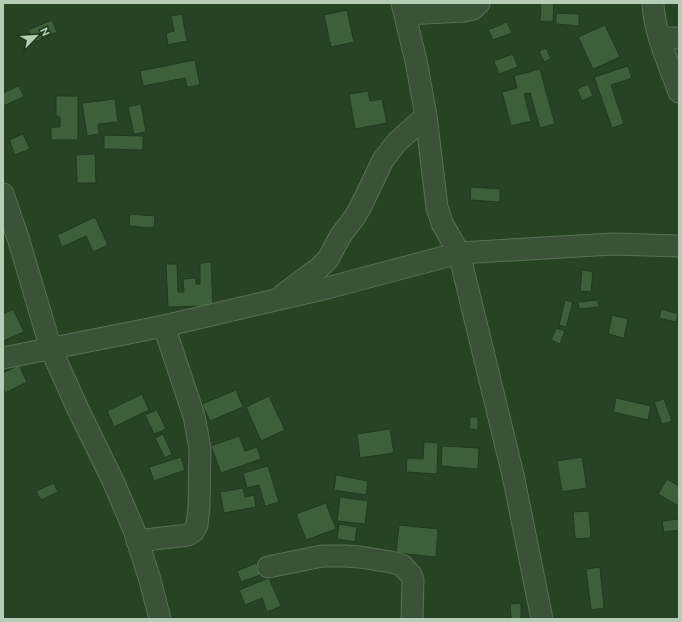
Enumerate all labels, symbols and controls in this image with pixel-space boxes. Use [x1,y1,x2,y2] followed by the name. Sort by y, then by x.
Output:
[16,16,56,56] north arrow
[38,26,52,38] text: N

